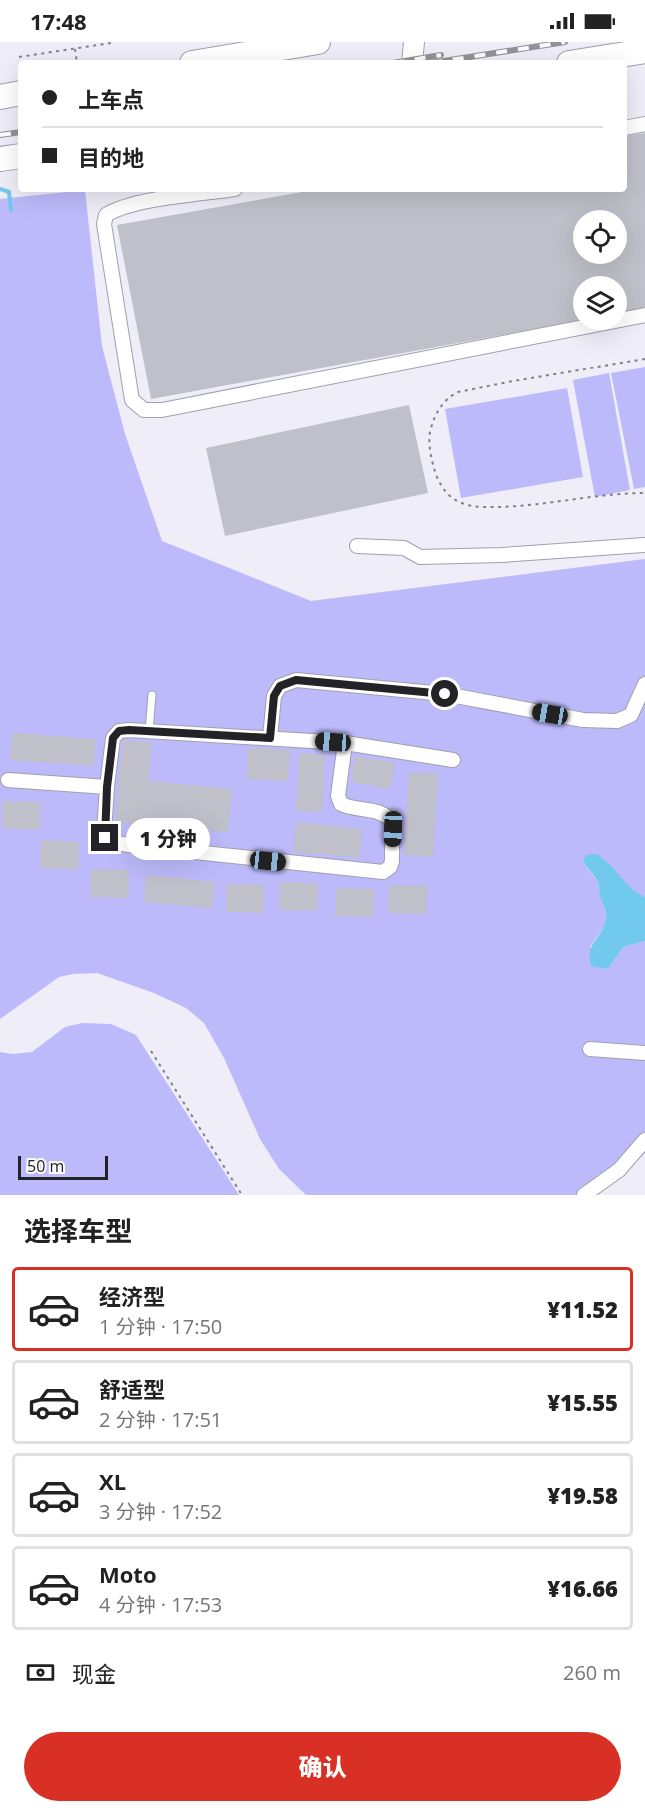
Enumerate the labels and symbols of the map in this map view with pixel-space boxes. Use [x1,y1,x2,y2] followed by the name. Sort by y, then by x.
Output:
[431,680,458,707] route start
[531,702,569,726] car
[314,732,352,752] car
[383,811,403,847] car
[126,817,210,859] callout: 1 分钟
[91,824,118,851] route end
[249,850,287,872] car
[18,1153,108,1180] scale bar

